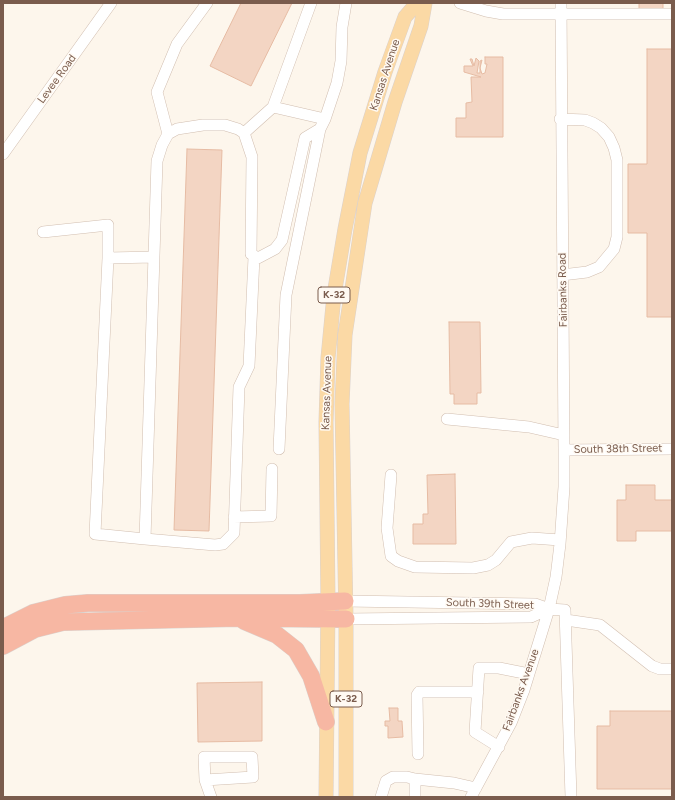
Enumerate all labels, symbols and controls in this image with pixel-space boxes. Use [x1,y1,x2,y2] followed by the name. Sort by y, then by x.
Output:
[367,38,403,112] street label: Kansas Avenue
[35,52,79,106] street label: Levee Road
[556,253,570,327] street label: Fairbanks Road
[318,287,350,303] road number: K-32
[319,356,335,430] street label: Kansas Avenue
[573,442,663,456] street label: South 38th Street
[446,596,534,612] street label: South 39th Street
[500,647,542,733] street label: Fairbanks Avenue
[330,691,362,707] road number: K-32

